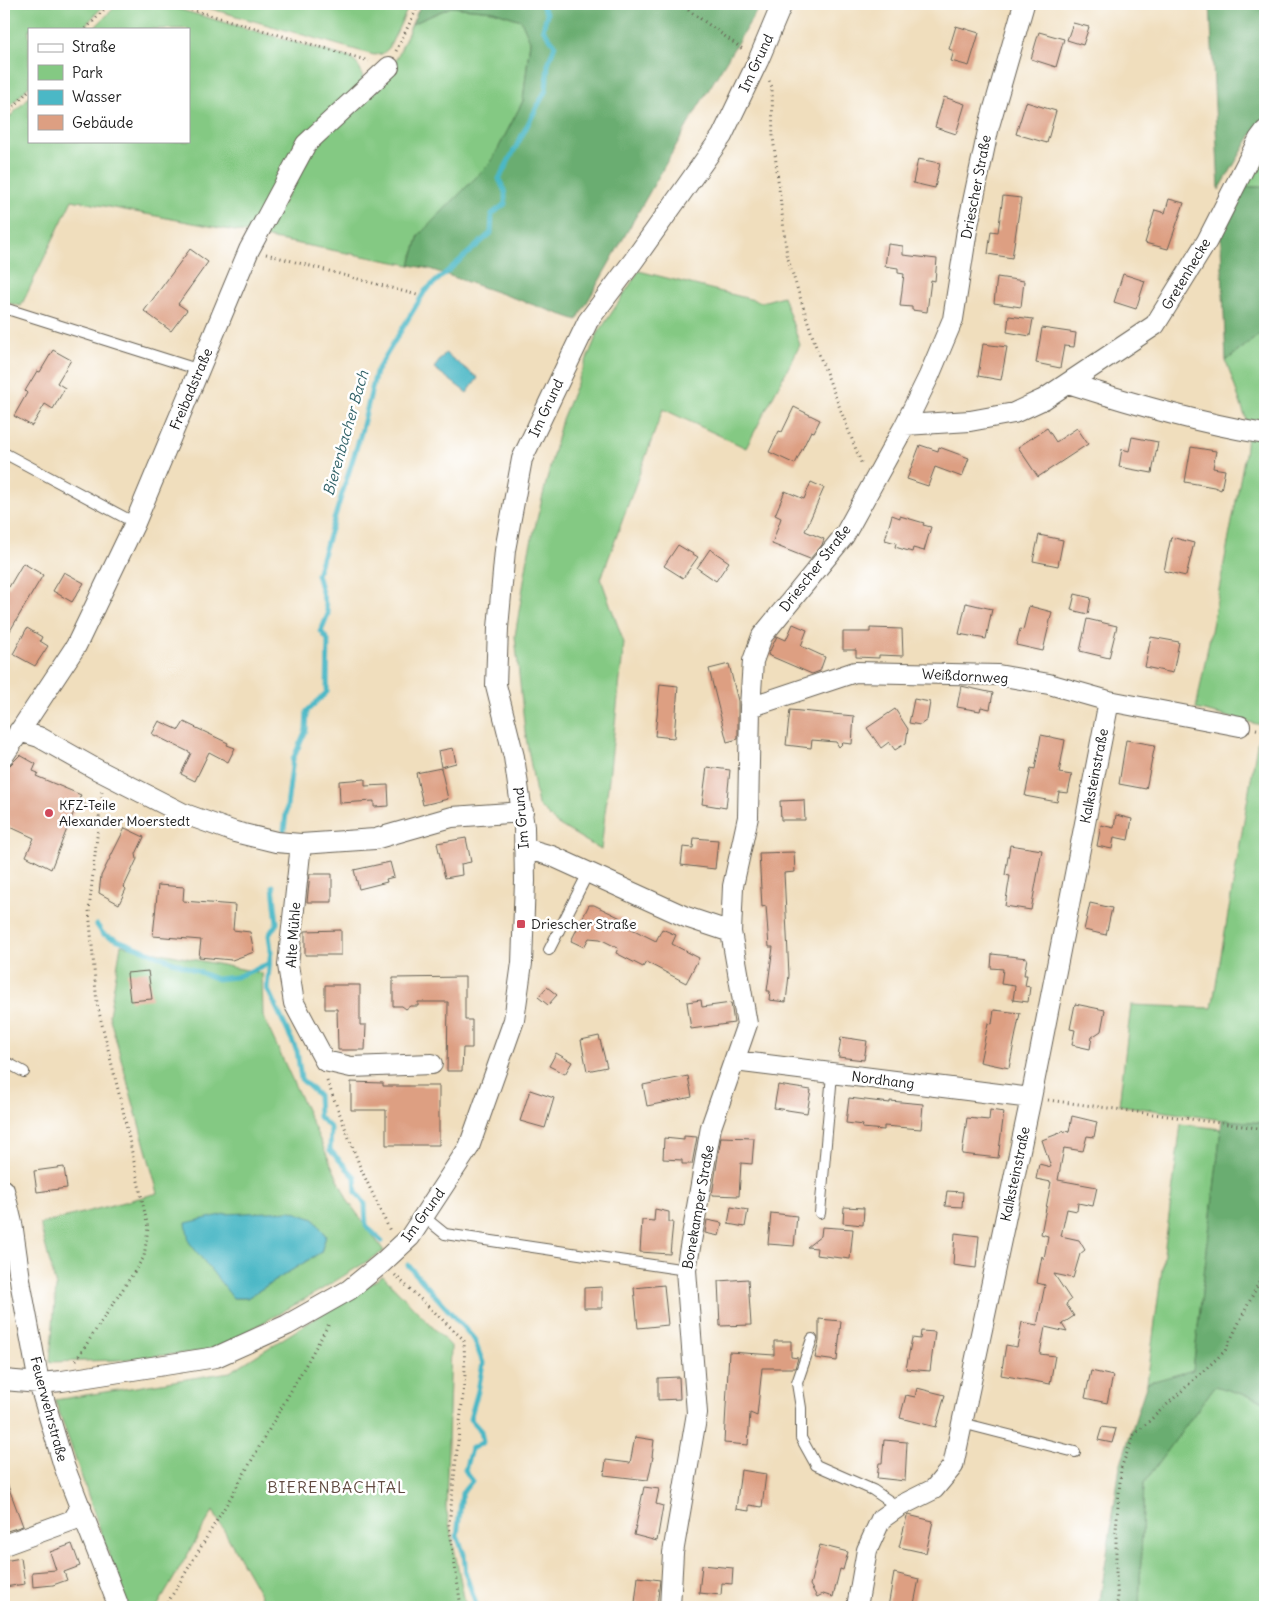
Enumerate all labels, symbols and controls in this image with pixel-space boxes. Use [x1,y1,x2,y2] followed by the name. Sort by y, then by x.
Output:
[28,28,190,142] legend
[735,31,777,95] street label: Im Grund
[72,37,116,56] text: Straße
[72,63,103,82] text: Park
[72,87,122,106] text: Wasser
[72,113,133,132] text: Gebäude
[957,134,995,240] street label: Driescher Straße
[1158,235,1214,313] street label: Gretenhecke
[166,345,216,433] street label: Freibadstraße
[319,368,373,498] water label: Bierenbacher Bach
[525,376,567,440] street label: Im Grund
[775,521,855,615] street label: Driescher Straße
[921,665,1009,687] street label: Weißdornweg
[1076,727,1112,825] street label: Kalksteinstraße
[509,786,533,850] street label: Im Grund
[59,796,190,830] place label: KFZ-Teile Alexander Moerstedt
[43,807,55,819] marker: KFZ-Teile Alexander Moerstedt
[282,902,304,968] street label: Alte Mühle
[531,915,636,933] place label: Driescher Straße
[515,918,527,930] marker: Driescher Straße
[851,1067,915,1093] street label: Nordhang
[996,1125,1034,1223] street label: Kalksteinstraße
[678,1144,718,1270] street label: Bonekamper Straße
[398,1185,448,1245] street label: Im Grund
[26,1354,72,1464] street label: Feuerwehrstraße
[267,1477,407,1497] district label: BIERENBACHTAL

